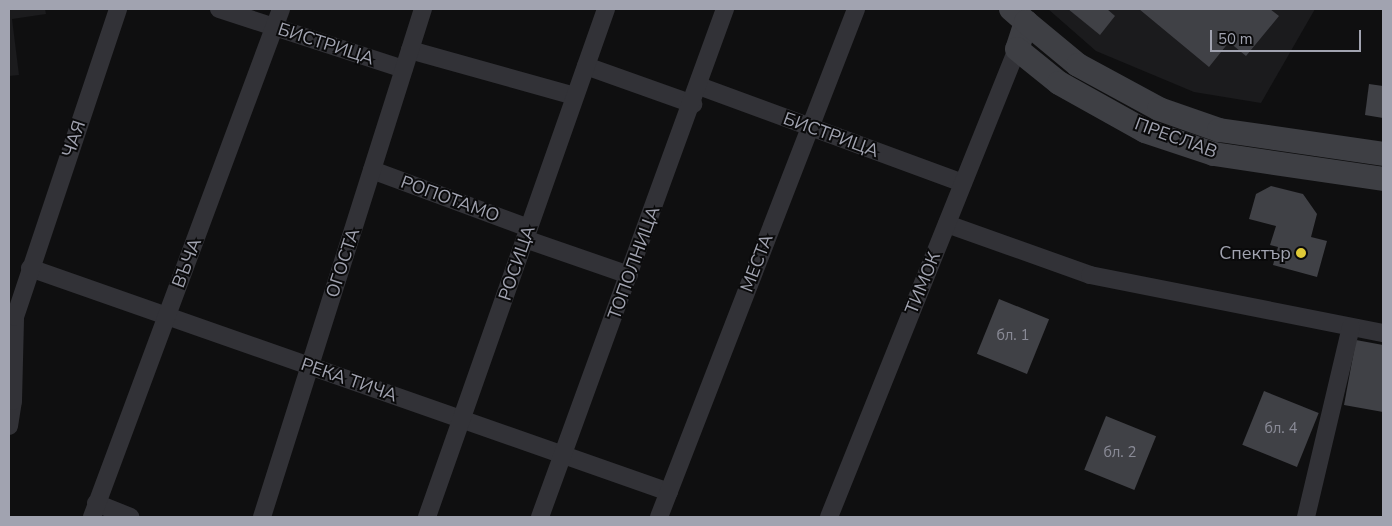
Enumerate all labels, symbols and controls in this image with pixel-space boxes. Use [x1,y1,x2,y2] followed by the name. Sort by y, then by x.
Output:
[275,18,377,70] street label: БИСТРИЦА
[1212,20,1363,52] scale bar
[1218,29,1253,49] text: 50 m
[780,108,882,162] street label: БИСТРИЦА
[1132,113,1220,163] street label: ПРЕСЛАВ
[58,118,90,160] street label: ЧАЯ
[398,171,502,227] street label: РОПОТАМО
[603,203,665,323] street label: ТОПОЛНИЦА
[494,223,540,303] street label: РОСИЦА
[322,226,364,300] street label: ОГОСТА
[736,231,778,295] street label: МЕСТА
[168,235,206,291] street label: ВЪЧА
[1219,242,1291,264] place label: Спектър
[1295,247,1307,259] marker: Спектър
[901,249,945,317] street label: ТИМОК
[996,327,1030,345] house number: бл. 1
[298,353,400,407] street label: РЕКА ТИЧА
[1264,420,1298,438] house number: бл. 4
[1103,444,1137,462] house number: бл. 2

